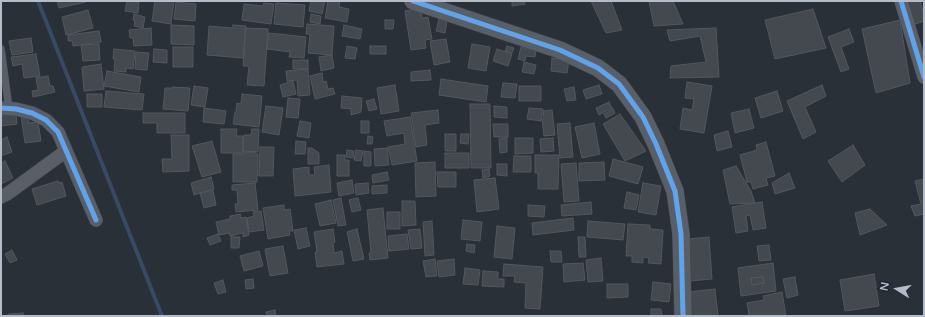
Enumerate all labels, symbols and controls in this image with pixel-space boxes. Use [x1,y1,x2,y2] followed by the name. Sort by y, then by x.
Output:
[877,269,917,309] north arrow
[878,281,892,292] text: N

